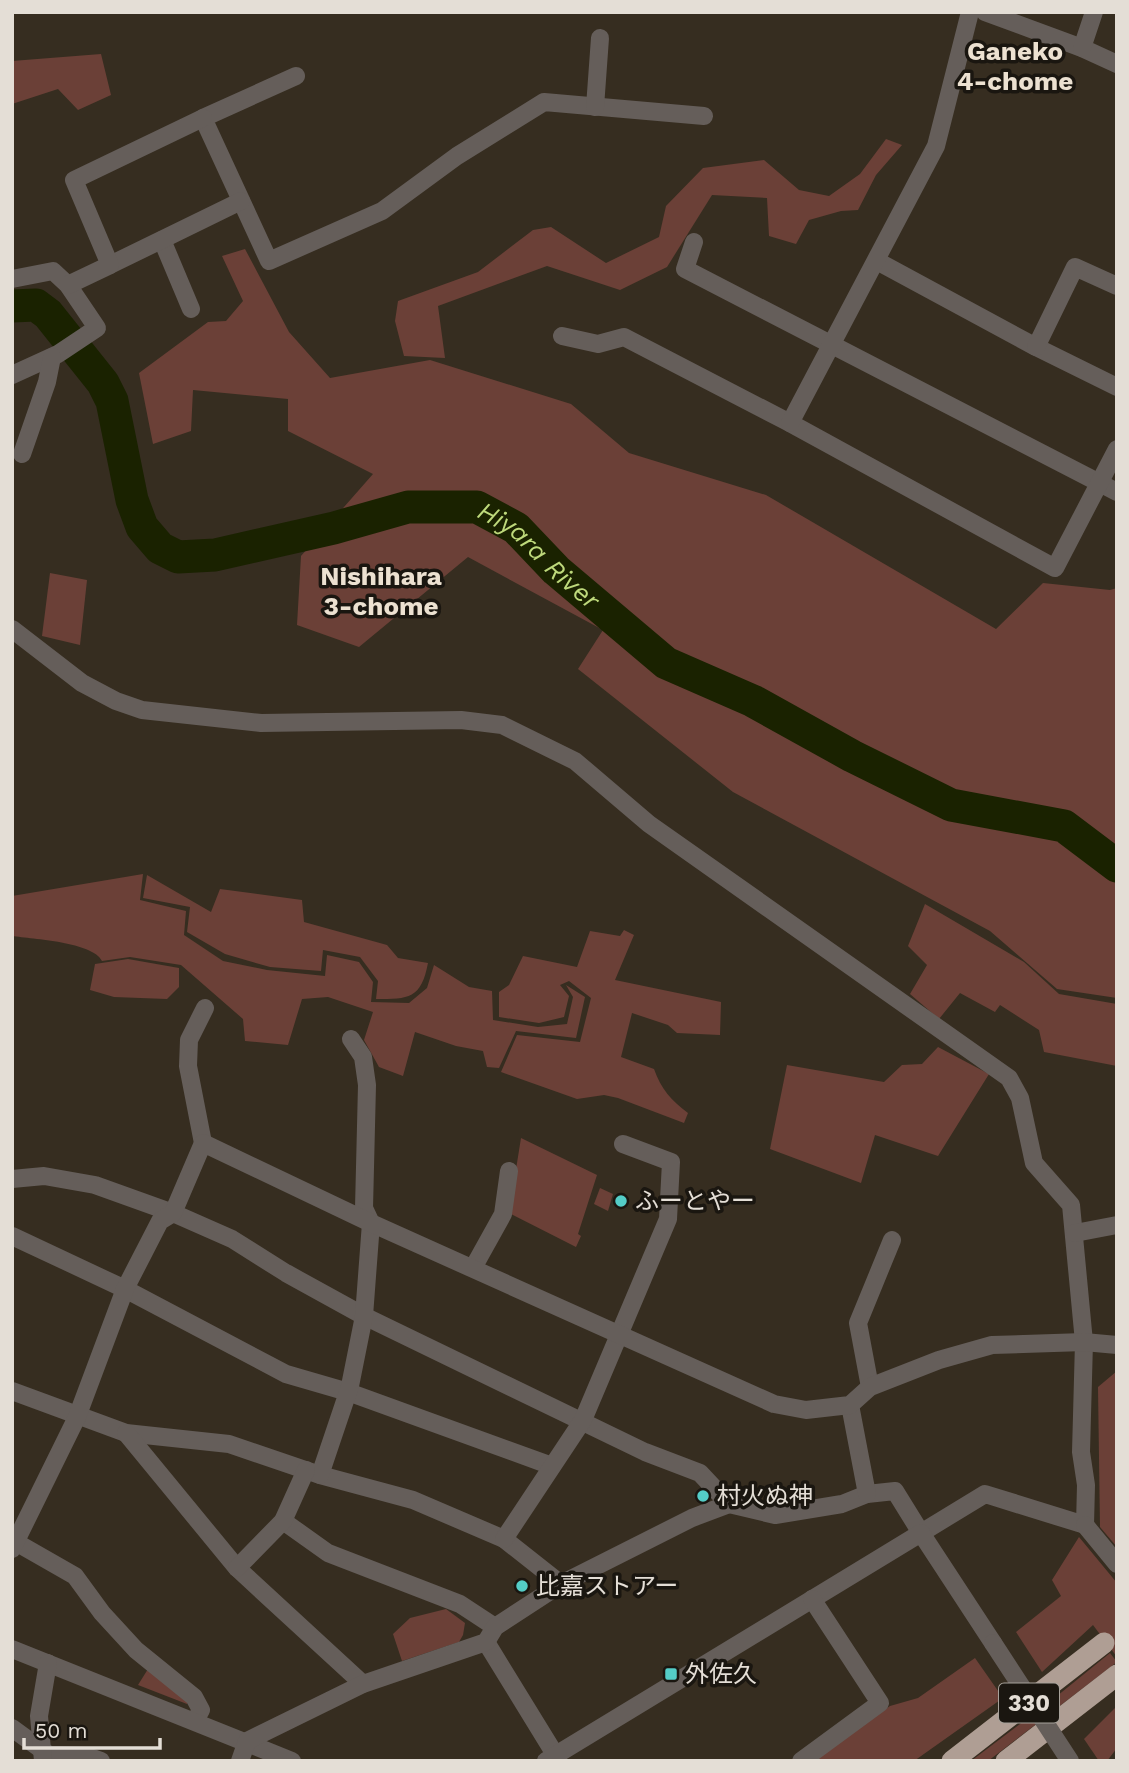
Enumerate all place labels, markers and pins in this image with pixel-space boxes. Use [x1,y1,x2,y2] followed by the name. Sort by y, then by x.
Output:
[635,1187,755,1215] place label: ふーとやー
[613,1193,629,1209] marker: ふーとやー
[717,1482,813,1510] place label: 村火ぬ神
[695,1488,711,1504] marker: 村火ぬ神
[536,1572,679,1600] place label: 比嘉ストアー
[514,1578,530,1594] marker: 比嘉ストアー
[685,1660,757,1688] place label: 外佐久
[663,1666,679,1682] marker: 外佐久

